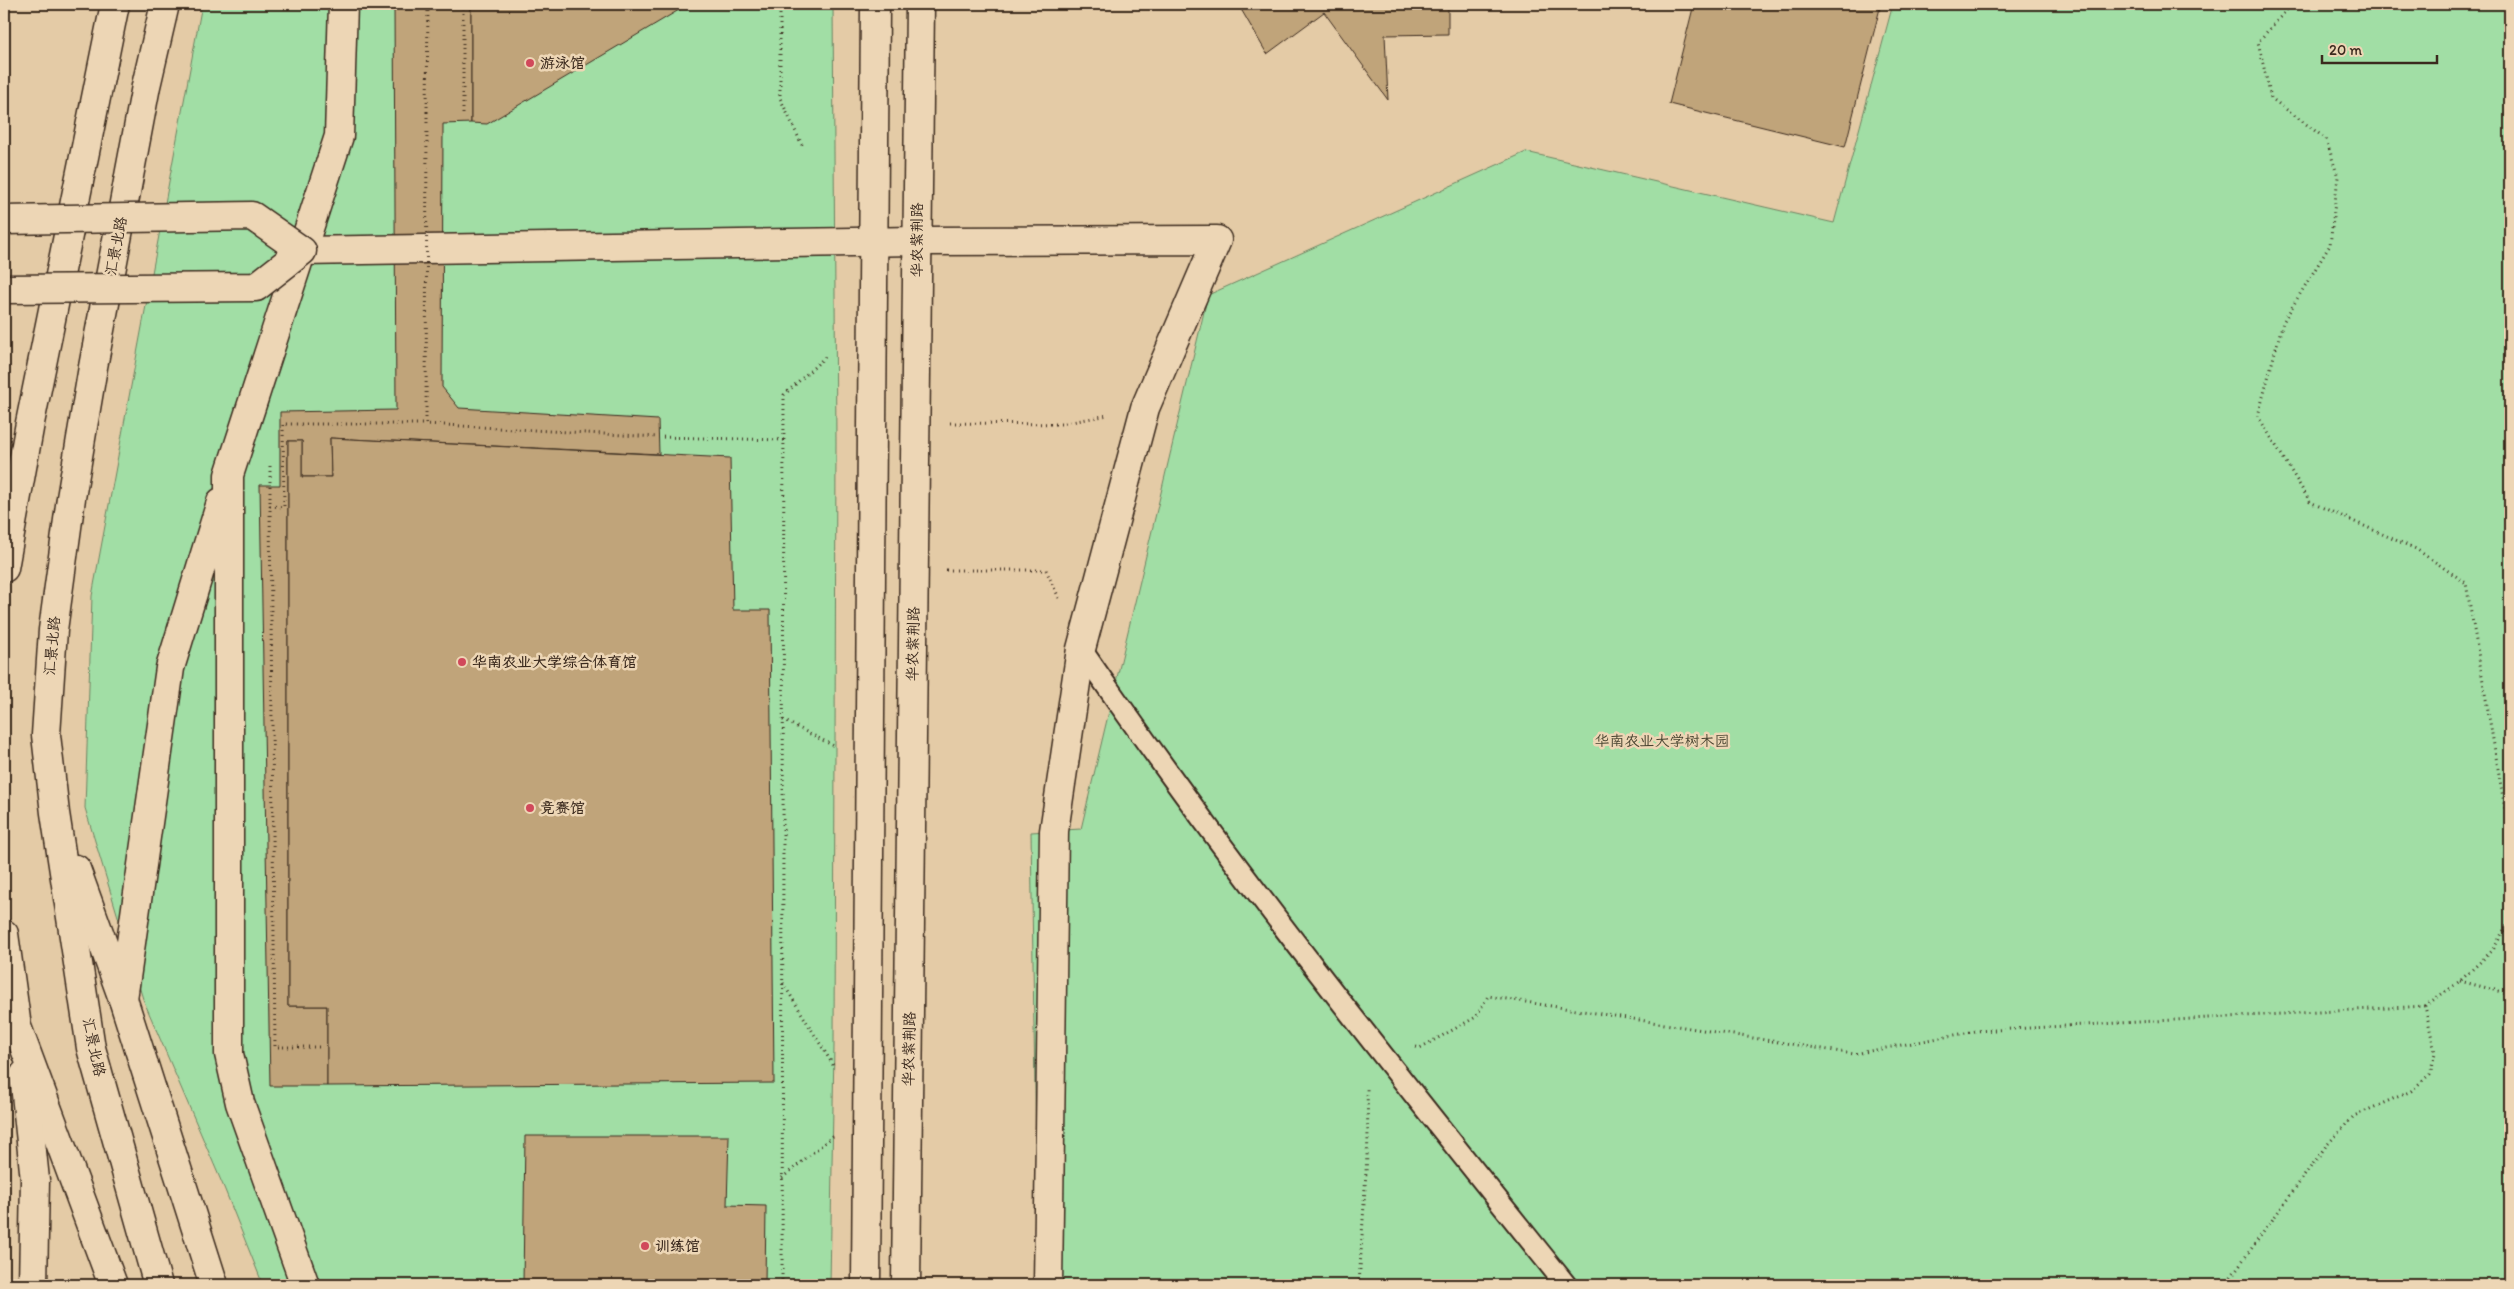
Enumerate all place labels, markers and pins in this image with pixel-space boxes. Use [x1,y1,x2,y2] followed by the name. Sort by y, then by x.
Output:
[540,54,585,72] place label: 游泳馆
[524,57,536,69] marker: 游泳馆
[472,653,637,671] place label: 华南农业大学综合体育馆
[456,656,468,668] marker: 华南农业大学综合体育馆
[540,799,585,817] place label: 竞赛馆
[524,802,536,814] marker: 竞赛馆
[655,1237,700,1255] place label: 训练馆
[639,1240,651,1252] marker: 训练馆

